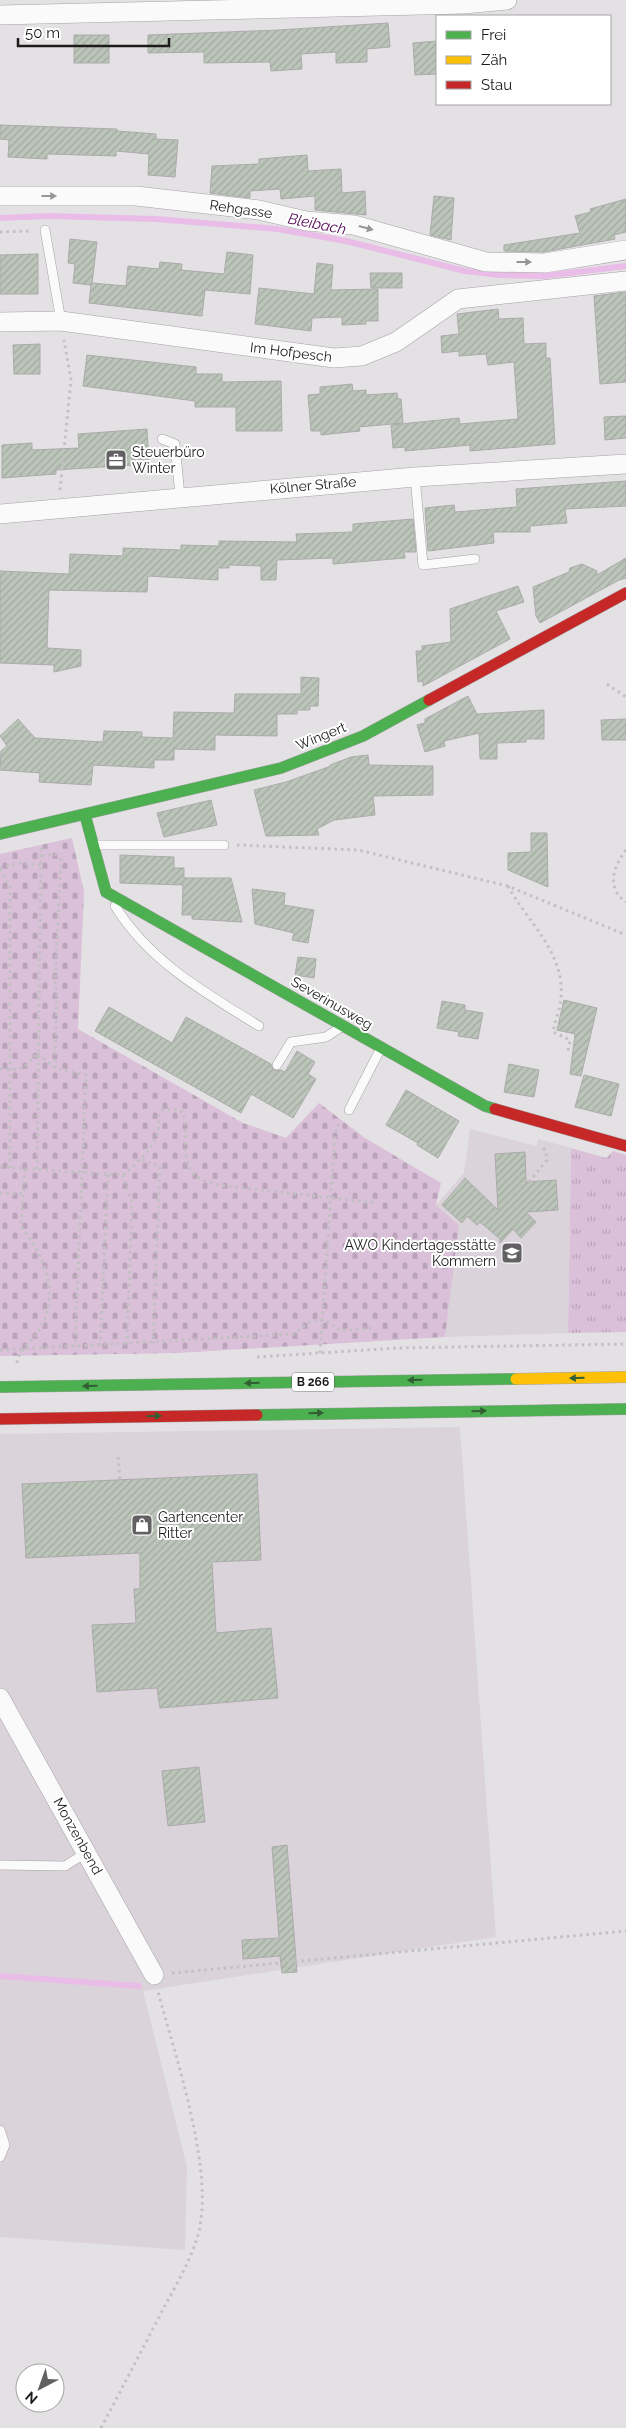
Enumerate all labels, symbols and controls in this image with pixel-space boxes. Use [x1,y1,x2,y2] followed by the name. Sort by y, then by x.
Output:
[18,15,169,47] scale bar
[436,15,611,105] legend
[25,24,60,42] text: 50 m
[481,26,506,44] text: Frei
[481,51,507,69] text: Zäh
[481,76,512,94] text: Stau
[41,192,57,200] one-way arrow
[209,197,273,221] street label: Rehgasse
[286,210,348,238] water label: Bleibach
[359,225,374,233] one-way arrow
[516,258,532,266] one-way arrow
[249,339,333,365] street label: Im Hofpesch
[132,444,205,476] place label: Steuerbüro Winter
[104,448,128,472] office icon: Steuerbüro Winter
[269,473,357,497] street label: Kölner Straße
[294,719,349,753] street label: Wingert
[289,973,375,1033] street label: Severinusweg
[344,1237,496,1269] place label: AWO Kindertagesstätte Kommern
[500,1241,524,1265] school or university icon: AWO Kindertagesstätte Kommern
[292,1372,334,1391] road number: B 266
[569,1374,585,1382] one-way arrow
[407,1376,423,1384] one-way arrow
[244,1379,260,1387] one-way arrow
[82,1382,98,1390] one-way arrow
[471,1407,487,1415] one-way arrow
[308,1409,324,1417] one-way arrow
[146,1411,162,1419] one-way arrow
[158,1509,243,1541] place label: Gartencenter Ritter
[130,1513,154,1537] shop icon: Gartencenter Ritter
[50,1795,106,1877] street label: Monzenbend
[15,2363,65,2413] north arrow
[22,2388,41,2407] text: N

